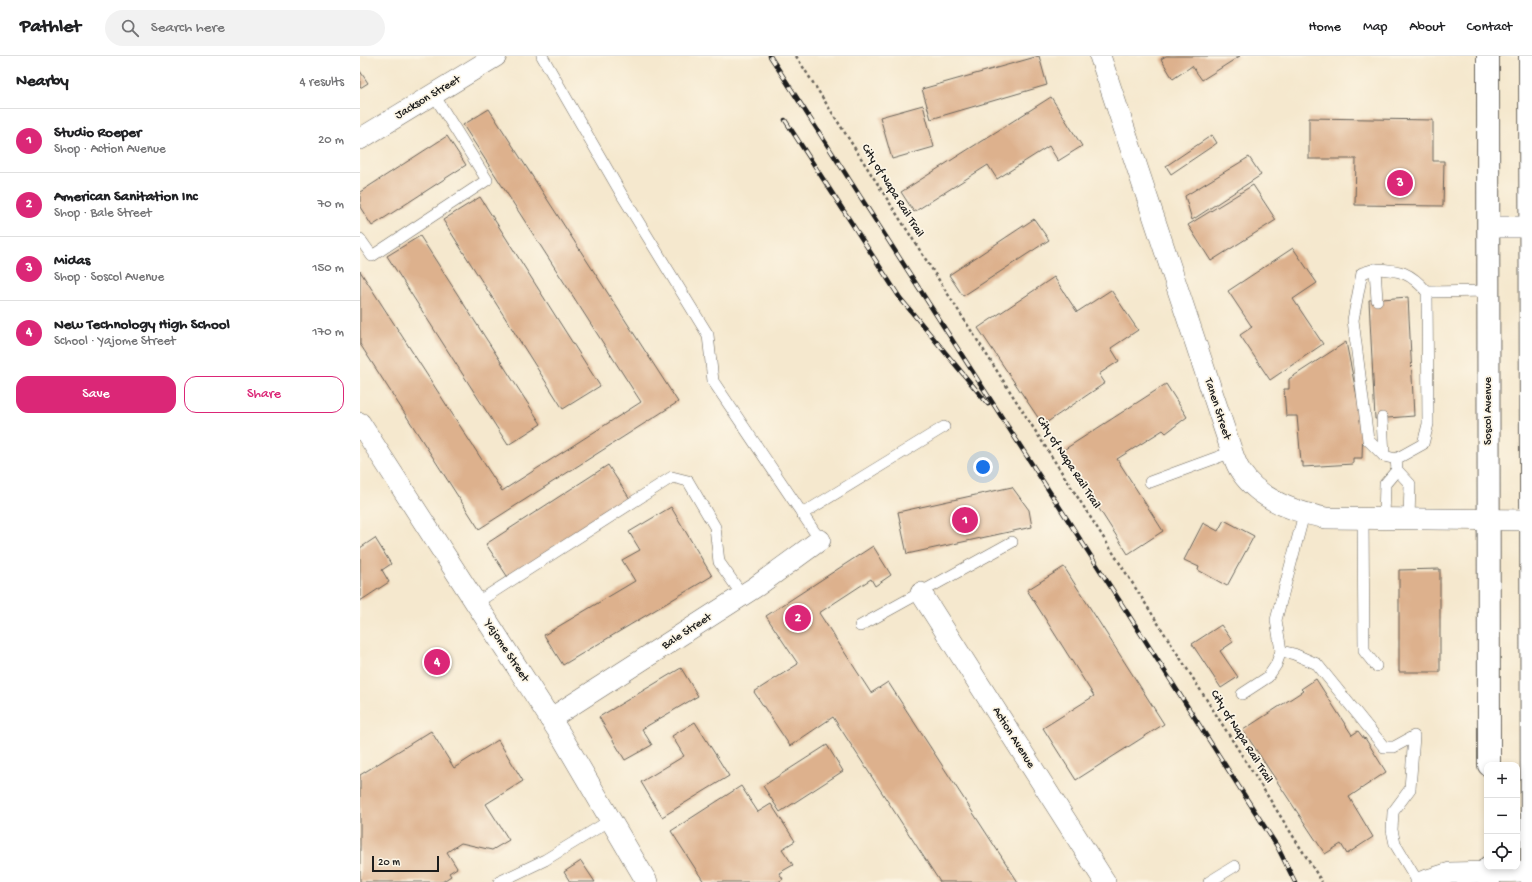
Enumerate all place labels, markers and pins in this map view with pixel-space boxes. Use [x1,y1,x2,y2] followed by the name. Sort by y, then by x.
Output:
[1387,168,1413,198] pin: 3
[952,505,978,535] pin: 1
[785,603,811,633] pin: 2
[424,647,450,677] pin: 4

